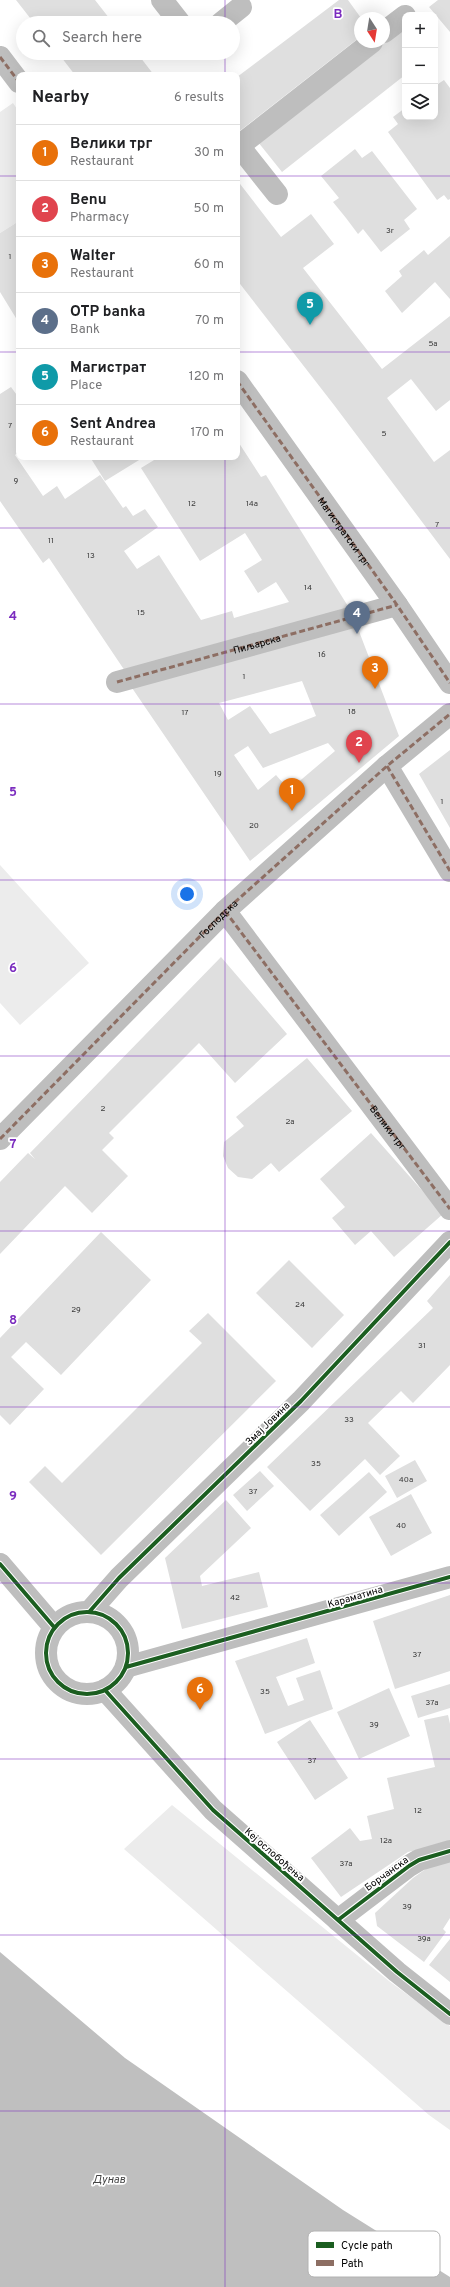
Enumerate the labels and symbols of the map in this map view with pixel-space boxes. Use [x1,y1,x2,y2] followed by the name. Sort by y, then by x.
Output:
[334,7,343,23] text: B
[354,12,390,48] north arrow
[386,226,394,236] house number: 3r
[9,252,11,262] house number: 1
[297,292,323,325] pin: 5
[428,339,438,349] house number: 5a
[8,421,12,431] house number: 7
[382,429,387,439] house number: 5
[14,476,19,486] house number: 9
[314,495,373,570] street label: Магистратски трг
[188,499,196,509] house number: 12
[246,499,258,509] house number: 14a
[435,520,439,530] house number: 7
[48,536,54,546] house number: 11
[87,551,95,561] house number: 13
[304,583,312,593] house number: 14
[344,601,370,634] pin: 4
[137,608,145,618] house number: 15
[9,609,17,625] text: 4
[232,632,282,658] street label: Пиљарска
[318,650,326,660] house number: 16
[362,656,388,689] pin: 3
[243,672,245,682] house number: 1
[348,707,356,717] house number: 18
[181,708,189,718] house number: 17
[346,730,372,763] pin: 2
[214,769,222,779] house number: 19
[279,778,305,811] pin: 1
[9,785,17,801] text: 5
[441,797,443,807] house number: 1
[249,821,259,831] house number: 20
[177,884,197,904] your location
[197,898,241,942] street label: Господска
[9,961,17,977] text: 6
[366,1103,408,1153] street label: Велики трг
[101,1104,106,1114] house number: 2
[285,1117,295,1127] house number: 2a
[10,1137,17,1153] text: 7
[295,1300,305,1310] house number: 24
[71,1305,81,1315] house number: 29
[9,1313,17,1329] text: 8
[418,1341,426,1351] house number: 31
[243,1399,293,1449] street label: Змај Јовина
[344,1415,354,1425] house number: 33
[311,1459,321,1469] house number: 35
[399,1475,413,1485] house number: 40a
[249,1487,257,1497] house number: 37
[9,1489,17,1505] text: 9
[396,1521,406,1531] house number: 40
[326,1583,385,1612] street label: Караматина
[230,1593,240,1603] house number: 42
[413,1650,421,1660] house number: 37
[187,1677,213,1710] pin: 6
[260,1687,270,1697] house number: 35
[426,1698,438,1708] house number: 37a
[369,1720,379,1730] house number: 39
[308,1756,316,1766] house number: 37
[414,1806,422,1816] house number: 12
[241,1825,307,1885] street label: Кеј ослобођења
[380,1836,392,1846] house number: 12a
[362,1854,411,1894] street label: Борчанска
[340,1859,352,1869] house number: 37a
[402,1902,412,1912] house number: 39
[417,1934,431,1944] house number: 39a
[93,2173,125,2187] water label: Дунав
[308,2231,440,2277] legend
[341,2239,393,2253] text: Cycle path
[341,2257,363,2271] text: Path

